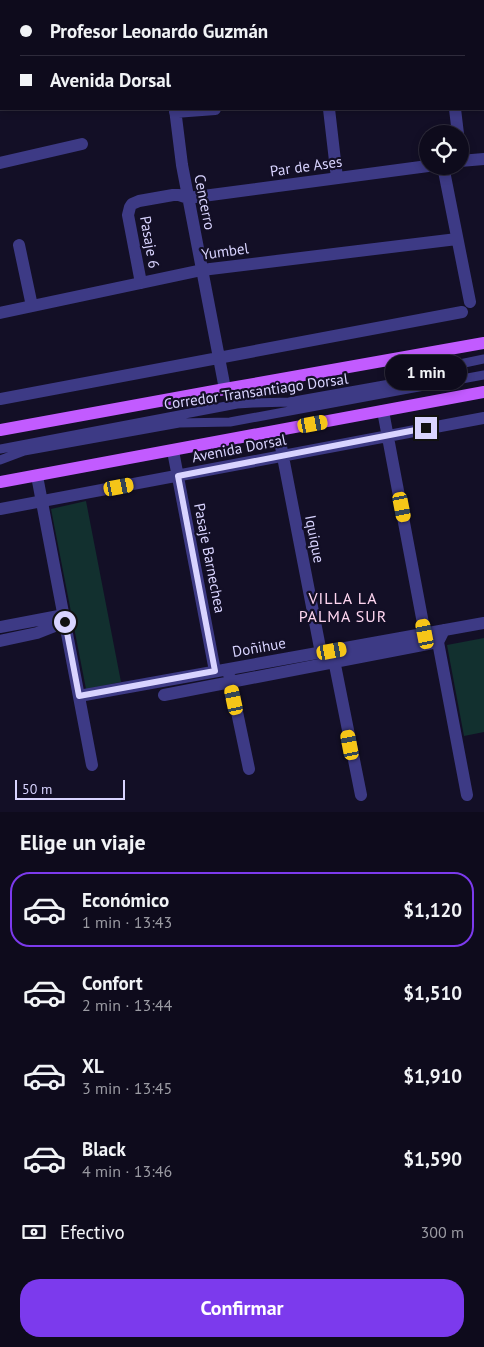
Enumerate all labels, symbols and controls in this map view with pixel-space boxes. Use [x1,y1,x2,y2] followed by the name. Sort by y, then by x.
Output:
[50,19,268,43] text: Profesor Leonardo Guzmán
[50,68,171,92] text: Avenida Dorsal
[419,125,469,175] map controls
[419,125,469,175] button: locate
[269,152,343,180] street label: Par de Ases
[190,173,220,231] street label: Cencerro
[136,214,164,270] street label: Pasaje 6
[200,238,251,264] street label: Yumbel
[385,356,467,390] callout: 1 min
[406,362,446,382] text: 1 min
[163,369,350,413] street label: Corredor Transantiago Dorsal
[296,414,329,434] car
[415,417,437,439] route end
[190,429,288,466] street label: Avenida Dorsal
[102,477,135,497] car
[391,491,412,523] car
[190,501,230,615] street label: Pasaje Barnechea
[301,513,329,565] street label: Iquique
[299,588,387,626] district label: VILLA LA PALMA SUR
[54,611,76,633] route start
[414,618,435,650] car
[231,633,287,661] street label: Doñihue
[315,641,348,661] car
[223,684,244,716] car
[339,729,360,761] car
[15,777,125,800] scale bar
[22,780,52,798] text: 50 m
[20,828,146,856] text: Elige un viaje
[22,887,67,932] icon: car
[82,888,169,912] text: Económico
[403,898,462,922] text: $1,120
[82,912,172,932] text: 1 min · 13:43
[22,970,67,1015] icon: car
[82,971,143,995] text: Confort
[403,981,462,1005] text: $1,510
[82,995,172,1015] text: 2 min · 13:44
[22,1053,67,1098] icon: car
[82,1054,104,1078] text: XL
[403,1064,462,1088] text: $1,910
[82,1078,172,1098] text: 3 min · 13:45
[22,1136,67,1181] icon: car
[82,1137,126,1161] text: Black
[403,1147,462,1171] text: $1,590
[82,1161,172,1181] text: 4 min · 13:46
[20,1218,48,1246] icon: cash
[60,1220,125,1244] text: Efectivo
[421,1222,464,1242] text: 300 m
[20,1279,464,1337] button: Confirmar

